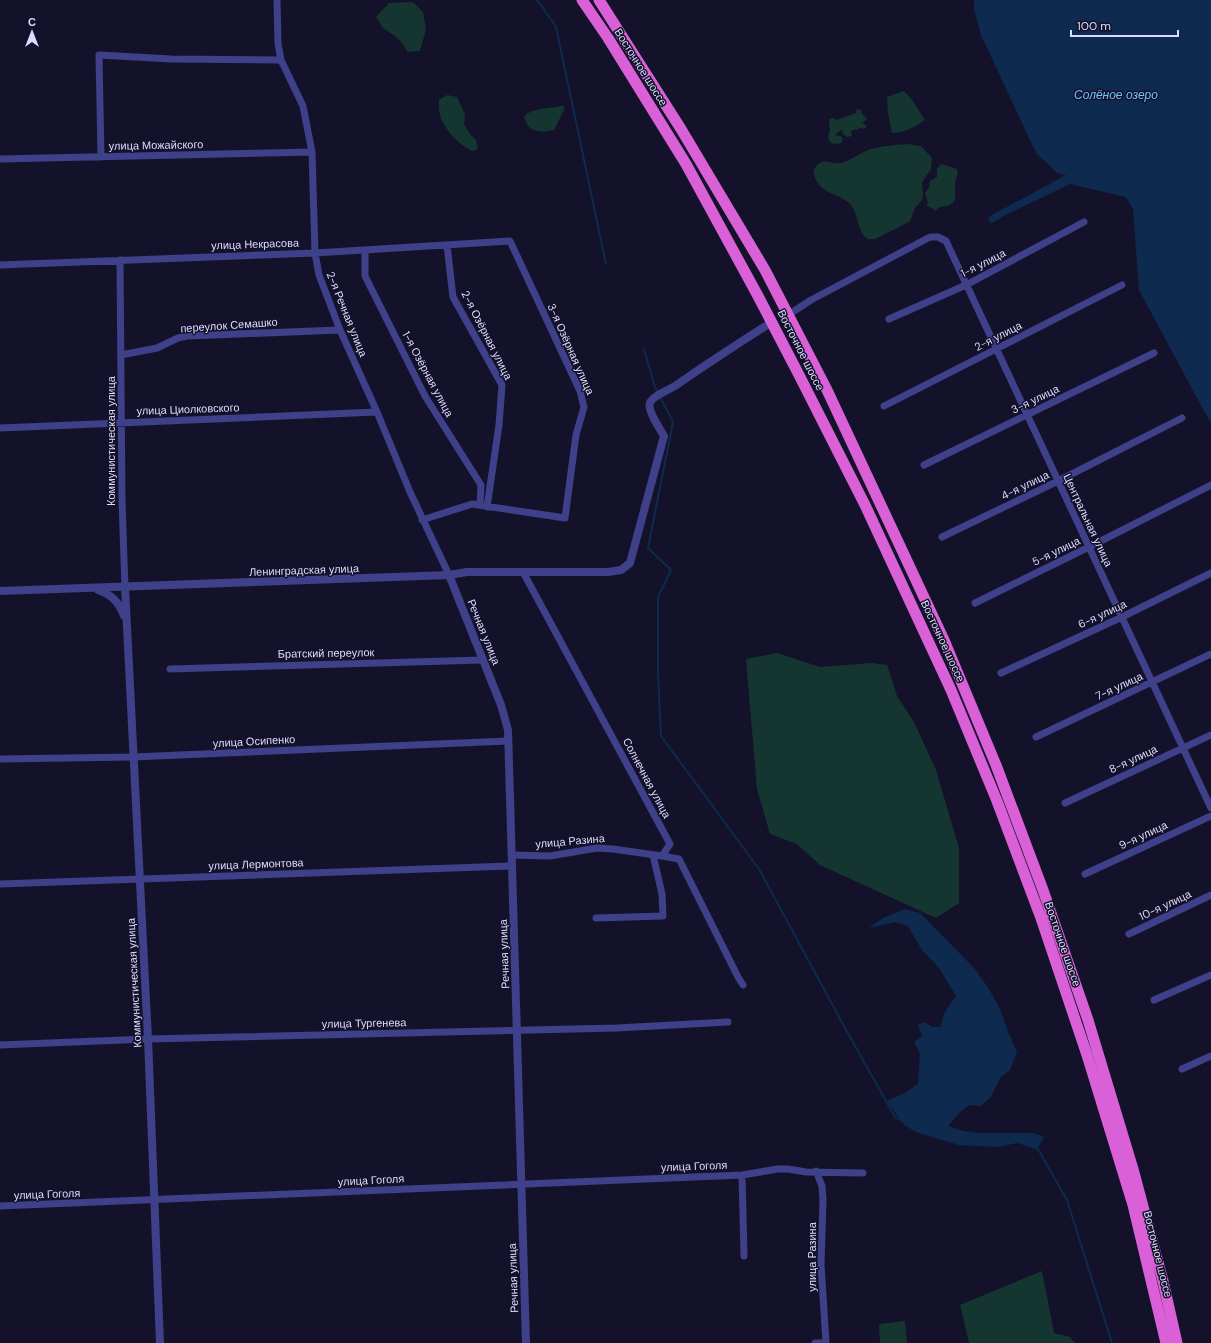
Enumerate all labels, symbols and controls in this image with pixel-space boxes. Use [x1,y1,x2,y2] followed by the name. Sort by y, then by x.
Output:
[12,12,52,52] north arrow
[1071,12,1178,38] scale bar
[28,15,36,29] text: С
[1077,18,1111,34] text: 100 m
[612,26,670,108] street label: Восточное шоссе
[1074,87,1158,103] water label: Солёное озеро
[109,137,203,153] street label: улица Можайского
[211,235,300,253] street label: улица Некрасова
[958,245,1009,280] street label: 1-я улица
[323,269,371,360] street label: 2-я Речная улица
[458,288,516,383] street label: 2-я Озёрная улица
[545,301,598,398] street label: 3-я Озёрная улица
[775,307,827,393] street label: Восточное шоссе
[180,315,278,335] street label: переулок Семашко
[972,318,1025,354] street label: 2-я улица
[399,329,457,420] street label: 1-я Озёрная улица
[104,375,118,506] street label: Коммунистическая улица
[1009,381,1062,417] street label: 3-я улица
[136,400,240,418] street label: улица Циолковского
[999,467,1052,503] street label: 4-я улица
[1060,471,1116,570] street label: Центральная улица
[1030,533,1083,569] street label: 5-я улица
[249,561,360,579] street label: Ленинградская улица
[1075,596,1129,631] street label: 6-я улица
[464,597,504,668] street label: Речная улица
[918,598,968,684] street label: Восточное шоссе
[278,645,375,661] street label: Братский переулок
[1093,669,1146,703] street label: 7-я улица
[212,732,296,750] street label: улица Осипенко
[620,735,675,821] street label: Солнечная улица
[1107,741,1160,776] street label: 8-я улица
[1116,817,1170,852] street label: 9-я улица
[535,831,606,851] street label: улица Разина
[208,855,305,873] street label: улица Лермонтова
[1137,886,1194,923] street label: 10-я улица
[1042,900,1084,988] street label: Восточное шоссе
[124,917,144,1048] street label: Коммунистическая улица
[496,918,512,989] street label: Речная улица
[322,1015,407,1031] street label: улица Тургенева
[661,1158,728,1174] street label: улица Гоголя
[337,1171,405,1189] street label: улица Гоголя
[14,1186,81,1202] street label: улица Гоголя
[1140,1209,1176,1299] street label: Восточное шоссе
[805,1221,819,1292] street label: улица Разина
[505,1242,521,1313] street label: Речная улица

